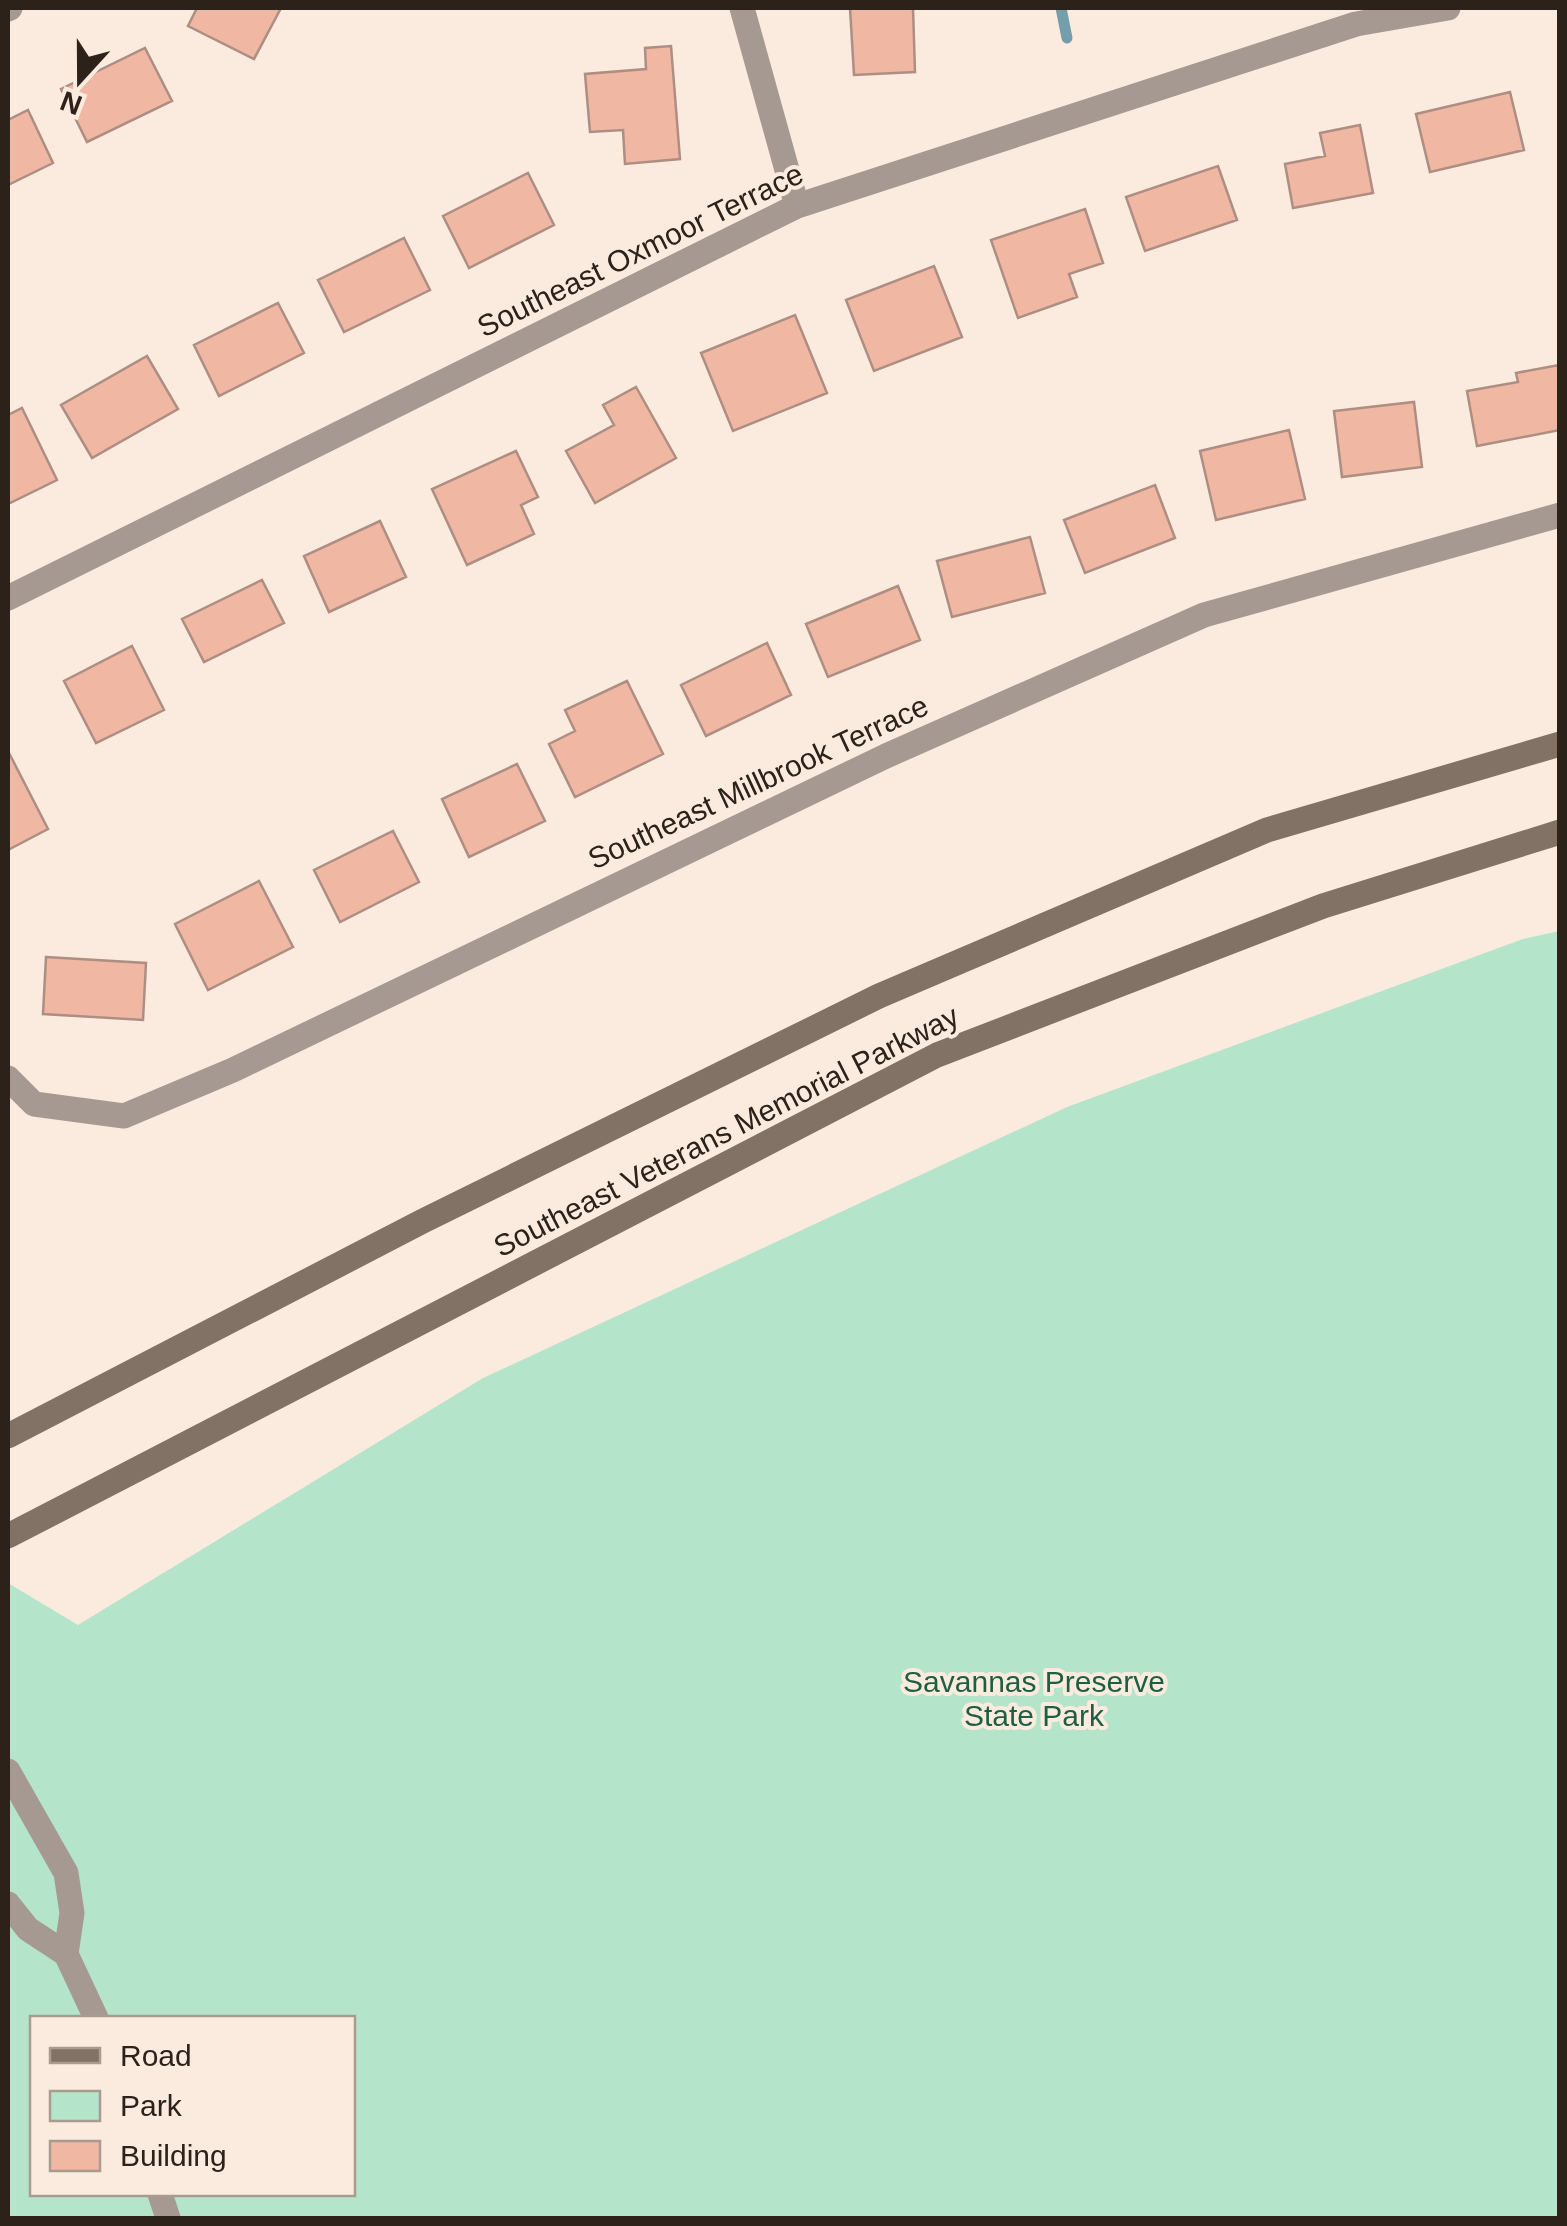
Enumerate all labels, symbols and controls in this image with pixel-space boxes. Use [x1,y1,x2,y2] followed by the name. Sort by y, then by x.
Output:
[30,30,130,130] north arrow
[56,85,86,121] text: N
[472,157,808,343] street label: Southeast Oxmoor Terrace
[583,689,933,875] street label: Southeast Millbrook Terrace
[488,999,964,1263] street label: Southeast Veterans Memorial Parkway
[903,1665,1165,1732] park label: Savannas Preserve State Park
[30,2016,355,2196] legend
[120,2039,192,2072] text: Road
[120,2089,183,2122] text: Park
[120,2139,227,2172] text: Building

